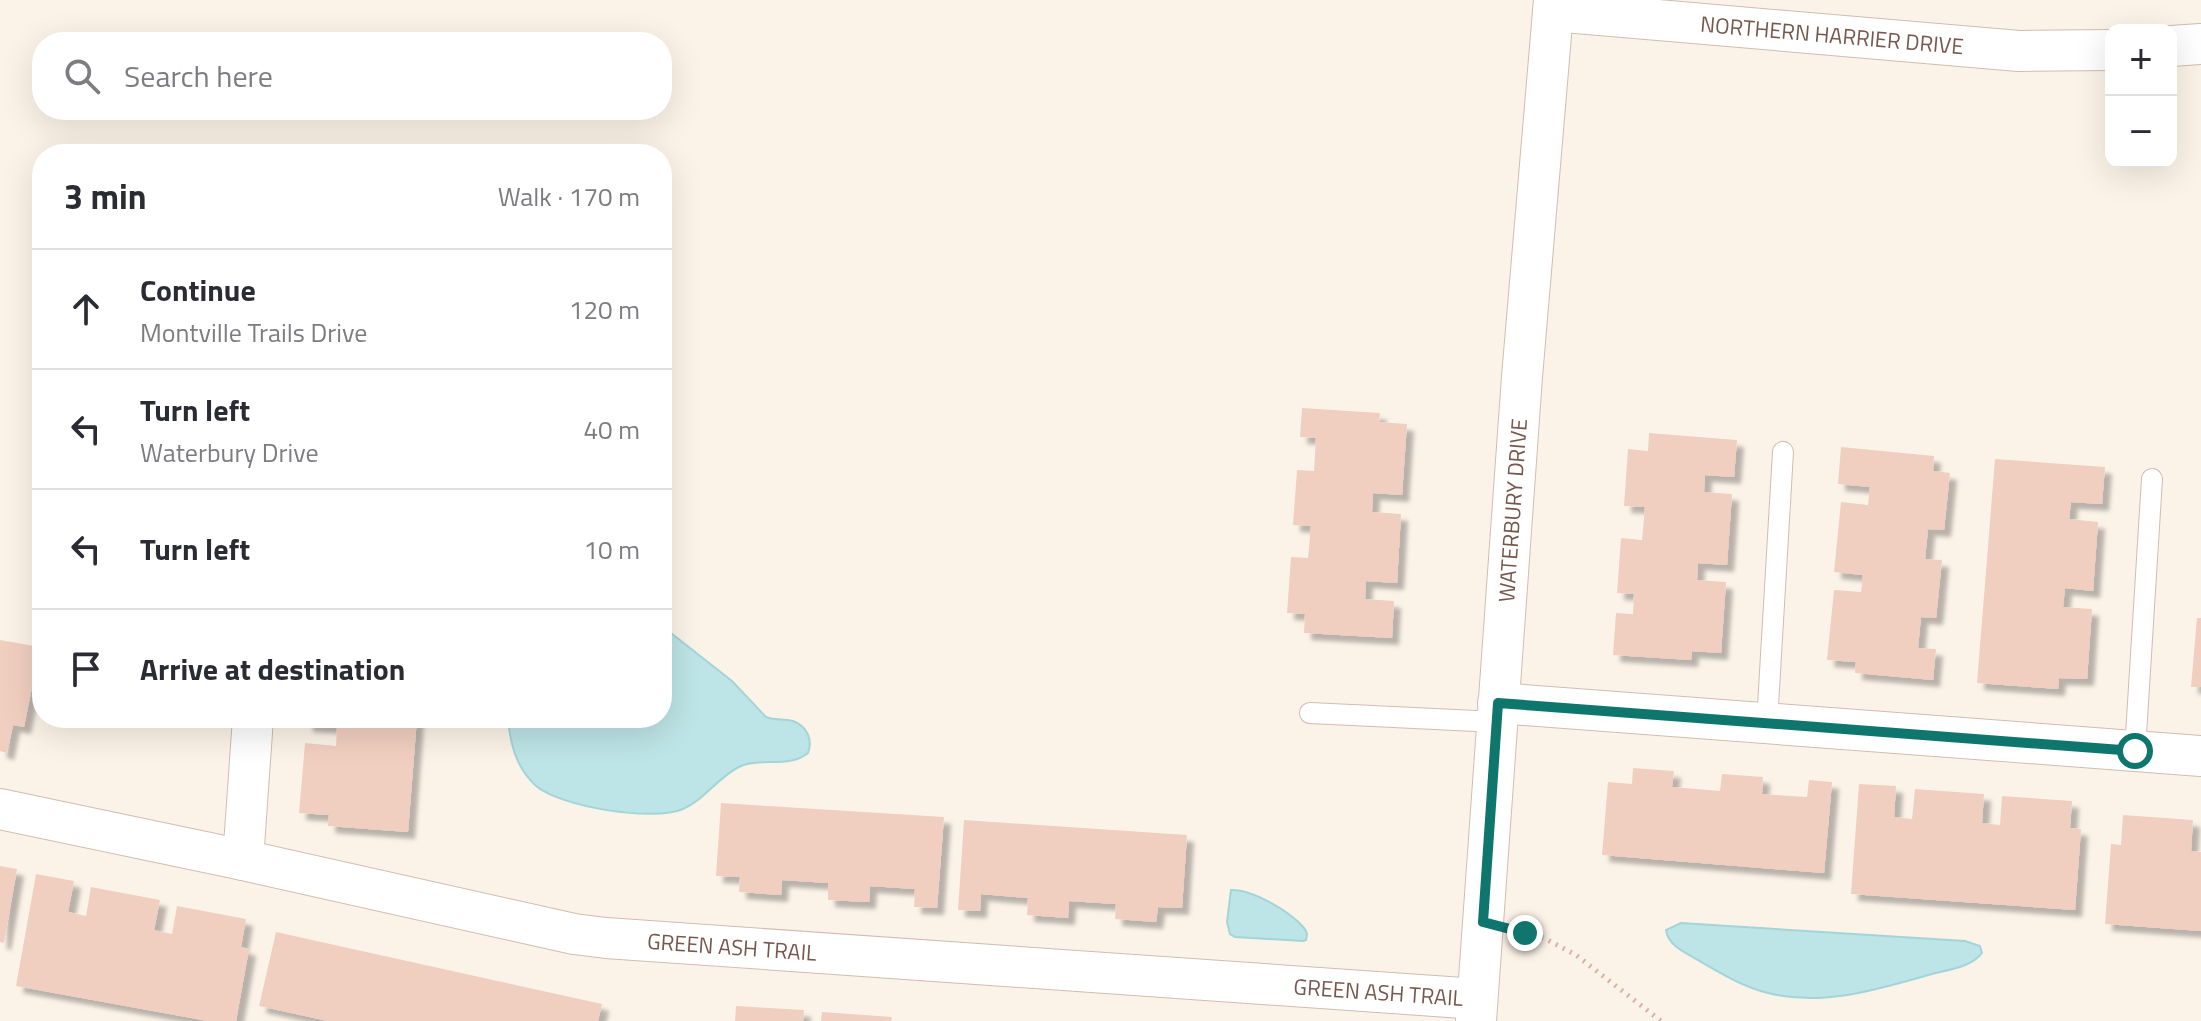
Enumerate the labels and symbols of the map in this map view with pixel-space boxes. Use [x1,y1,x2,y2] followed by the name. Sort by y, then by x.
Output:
[1699,7,1965,63] street label: NORTHERN HARRIER DRIVE
[1489,417,1536,603] street label: WATERBURY DRIVE
[2117,733,2153,769] route start
[1507,915,1543,951] route end
[646,924,818,970] street label: GREEN ASH TRAIL
[1292,969,1465,1015] street label: GREEN ASH TRAIL

